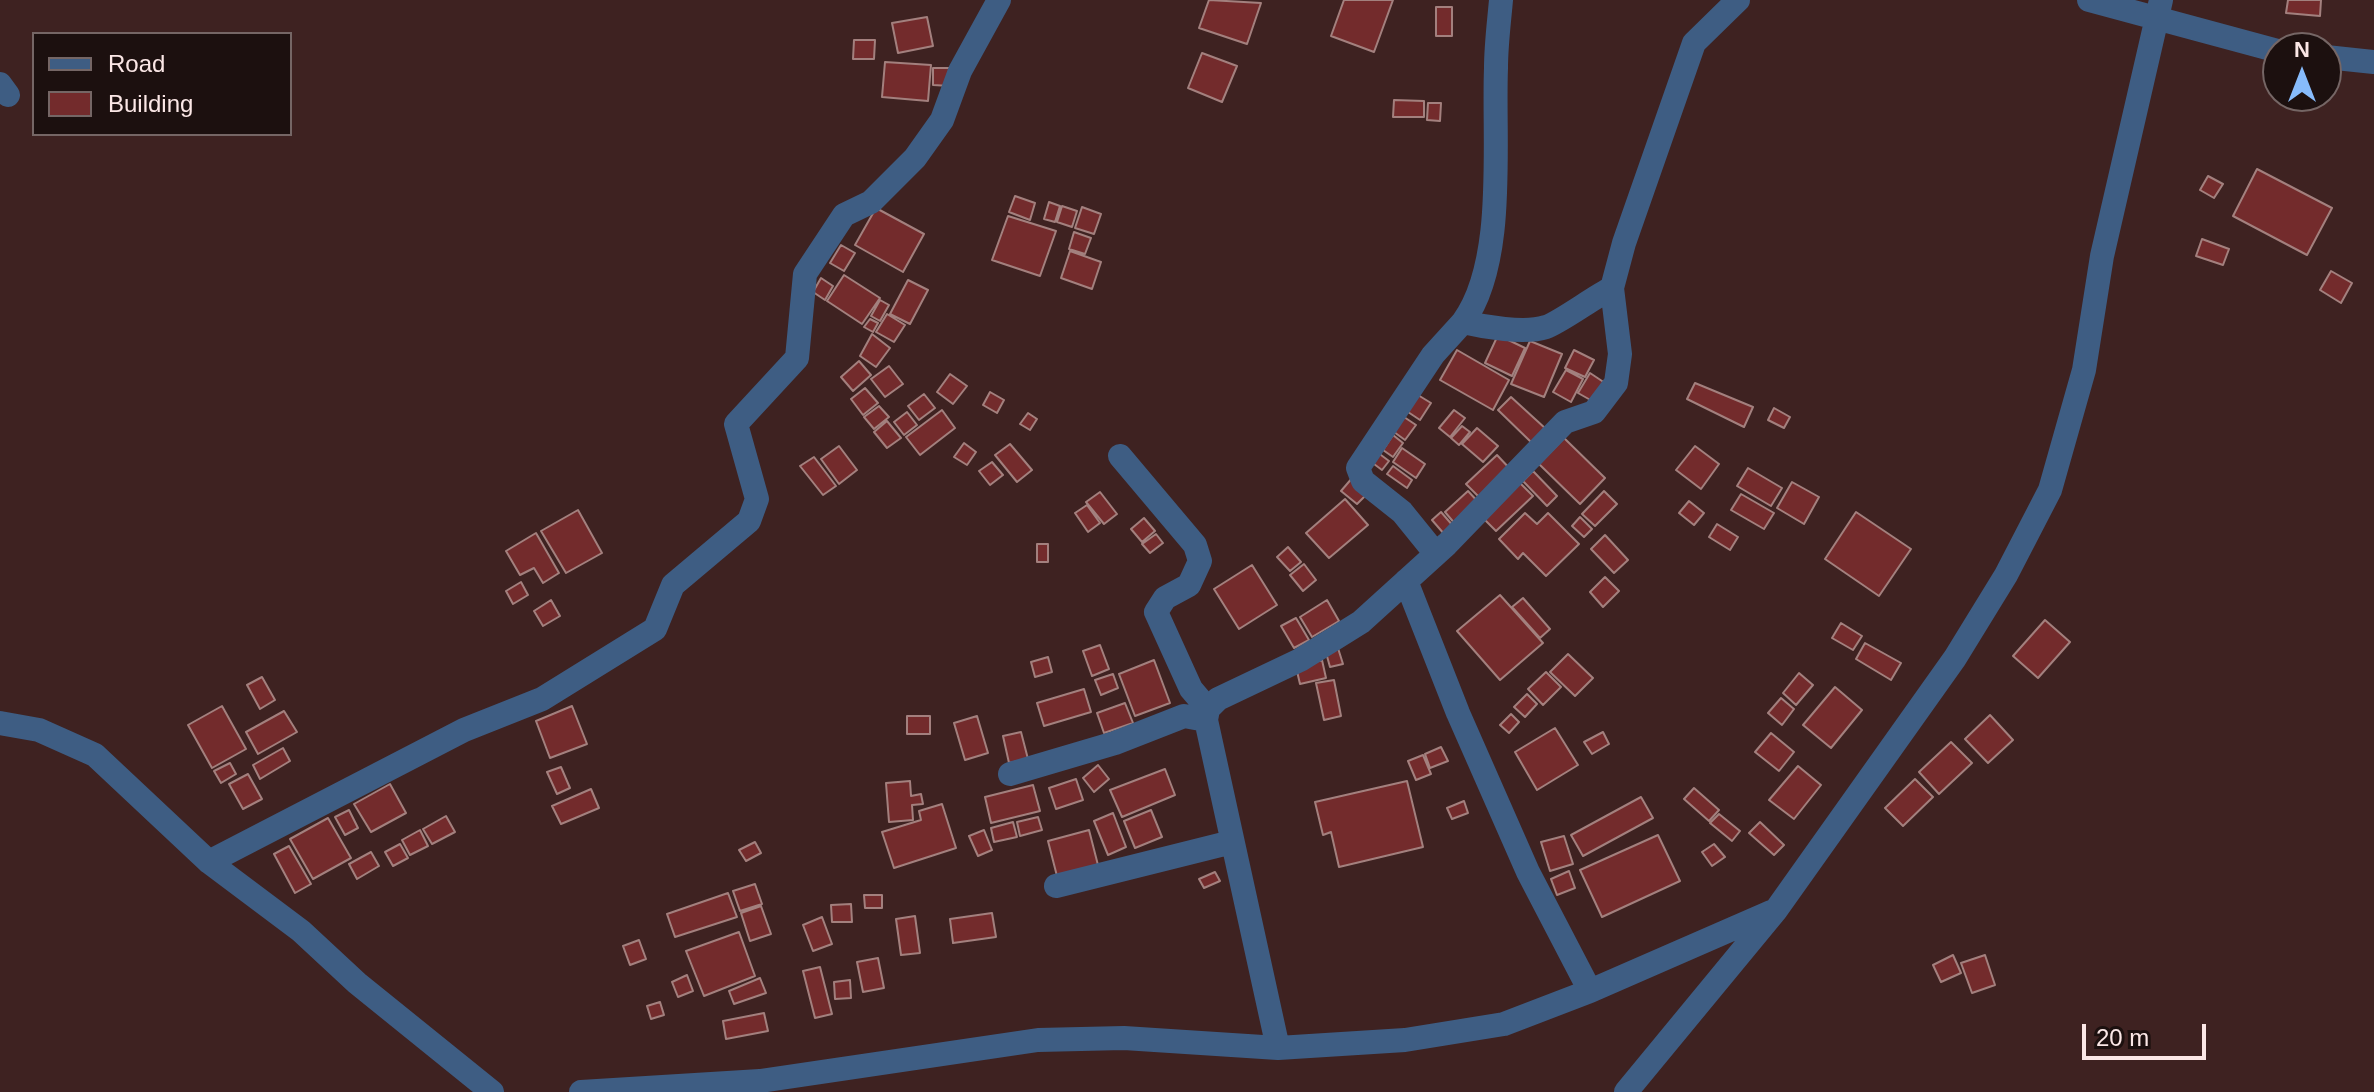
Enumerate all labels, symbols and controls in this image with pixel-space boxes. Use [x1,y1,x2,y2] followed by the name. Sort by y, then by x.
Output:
[32,32,292,136] legend
[2262,32,2342,112] north arrow
[2294,37,2310,62] text: N
[108,50,165,77] text: Road
[108,90,193,117] text: Building
[2086,1008,2210,1058] scale bar
[2096,1024,2149,1051] text: 20 m

